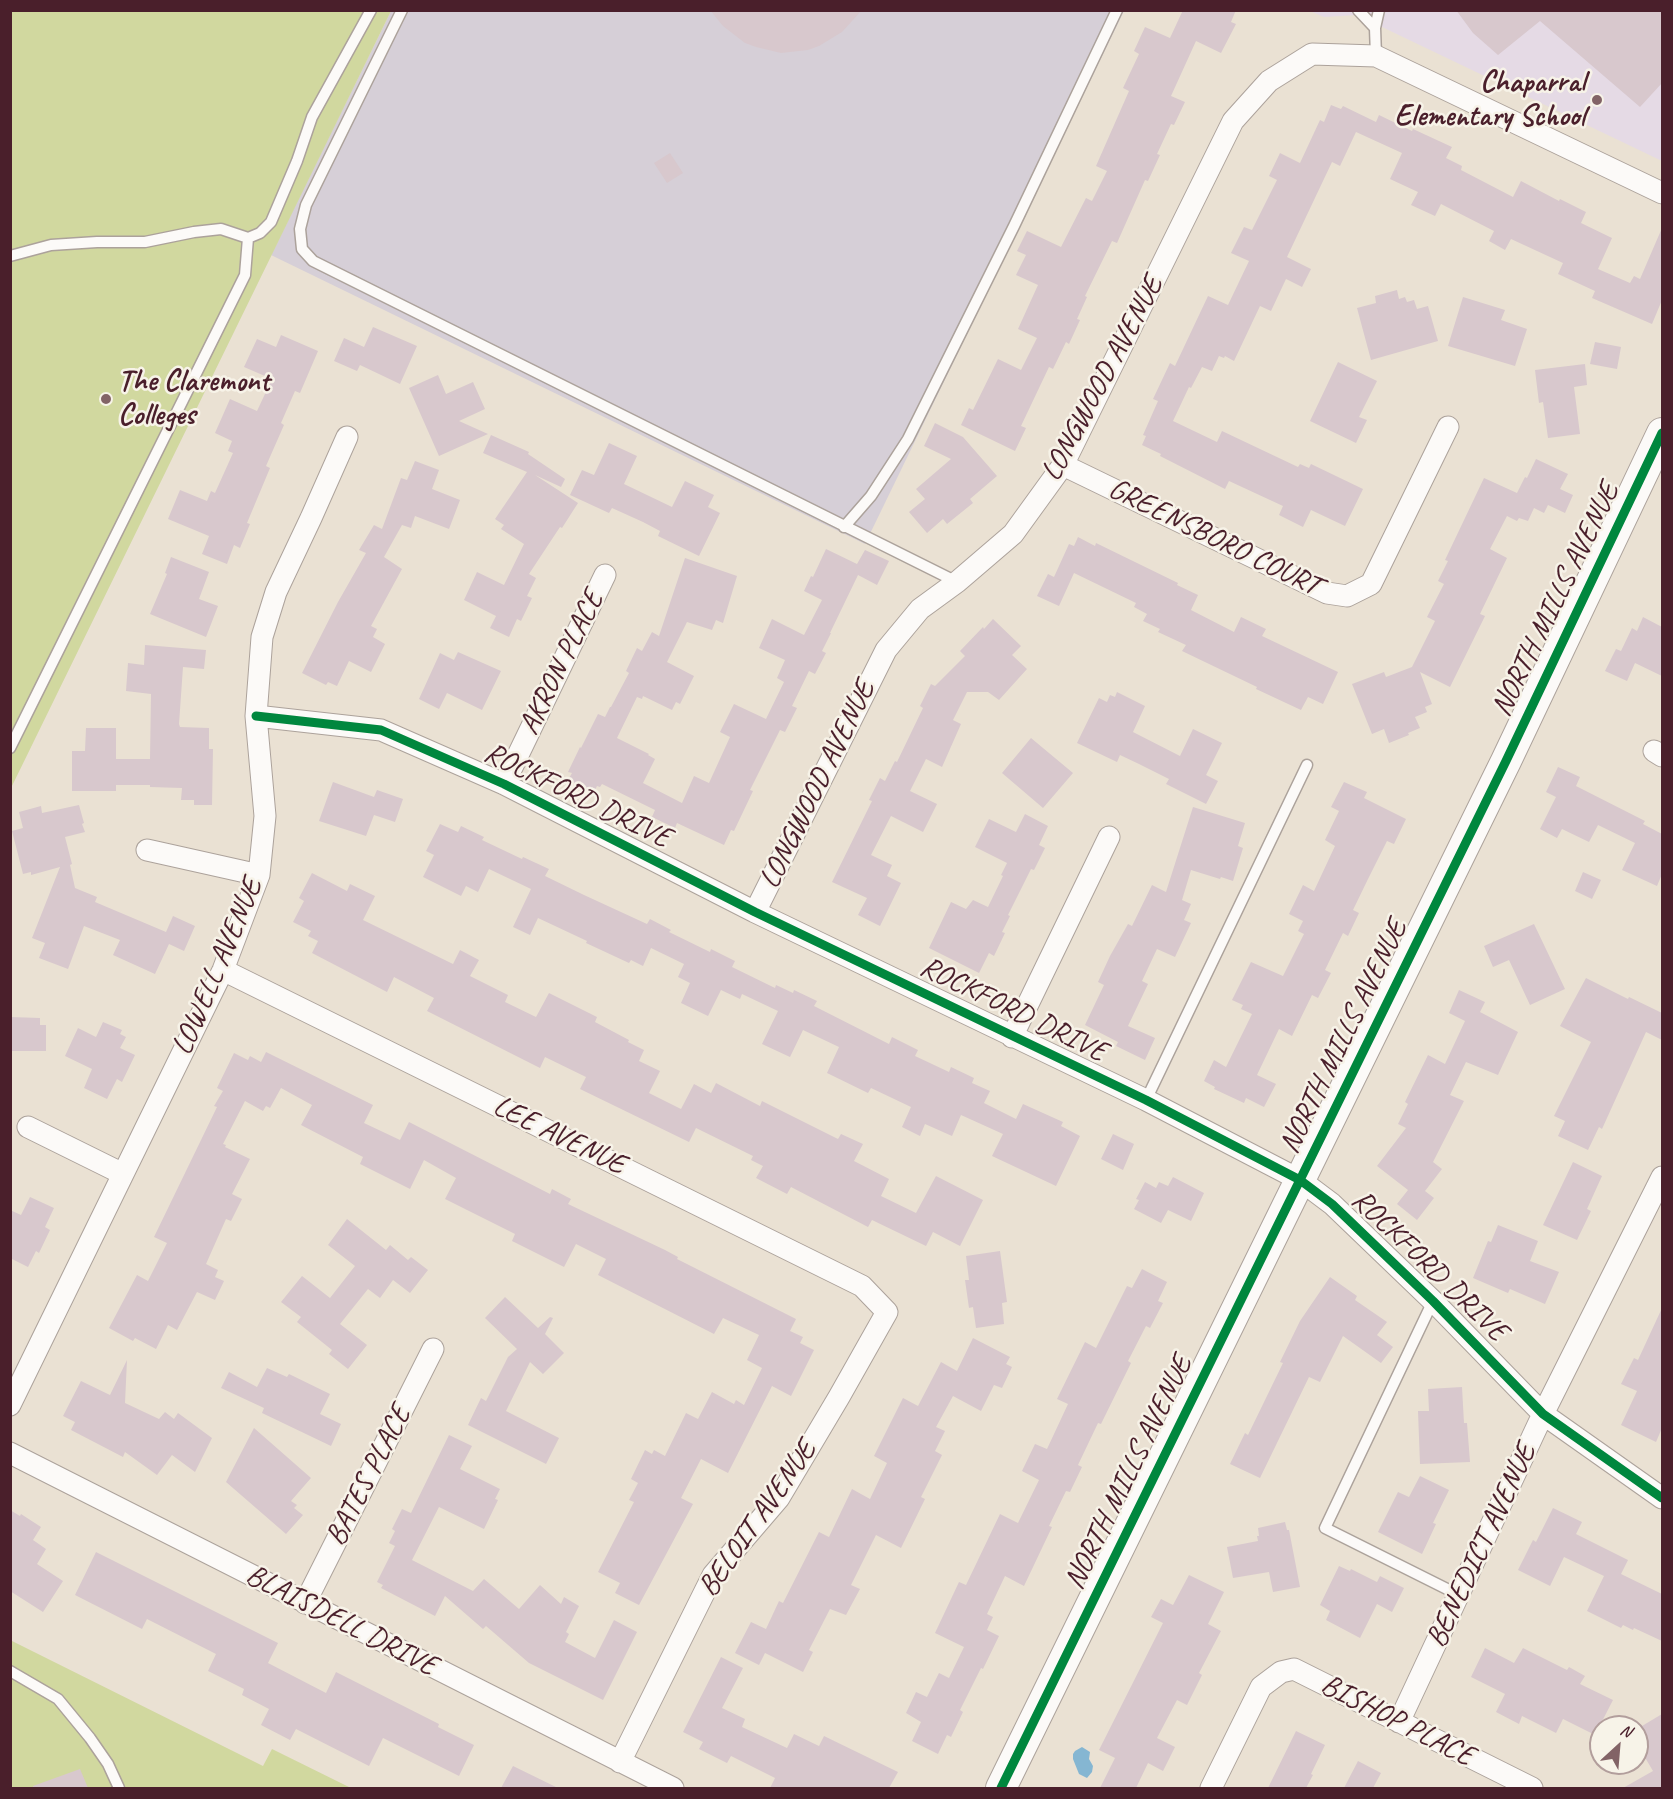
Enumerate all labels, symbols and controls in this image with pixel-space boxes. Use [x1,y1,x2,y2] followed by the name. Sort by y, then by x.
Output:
[1395,65,1585,136] place label: Chaparral Elementary School
[1590,93,1604,107] marker: Chaparral Elementary School
[1034,271,1172,487] street label: LONGWOOD AVENUE
[118,364,269,434] place label: The Claremont Colleges
[99,392,113,406] marker: The Claremont Colleges
[1102,471,1326,605] street label: GREENSBORO COURT
[1484,477,1628,723] street label: NORTH MILLS AVENUE
[512,585,612,741] street label: AKRON PLACE
[752,675,884,895] street label: LONGWOOD AVENUE
[478,735,676,857] street label: ROCKFORD DRIVE
[165,874,271,1060] street label: LOWELL AVENUE
[1272,914,1416,1160] street label: NORTH MILLS AVENUE
[914,949,1112,1071] street label: ROCKFORD DRIVE
[487,1089,631,1183] street label: LEE AVENUE
[1344,1183,1514,1349] street label: ROCKFORD DRIVE
[1057,1350,1201,1596] street label: NORTH MILLS AVENUE
[319,1400,419,1552] street label: BATES PLACE
[691,1434,825,1604] street label: BELOIT AVENUE
[1419,1439,1545,1653] street label: BENEDICT AVENUE
[240,1557,442,1685] street label: BLAISDELL DRIVE
[1315,1667,1479,1775] street label: BISHOP PLACE
[1589,1715,1649,1775] north arrow
[1617,1719,1635,1742] text: N

